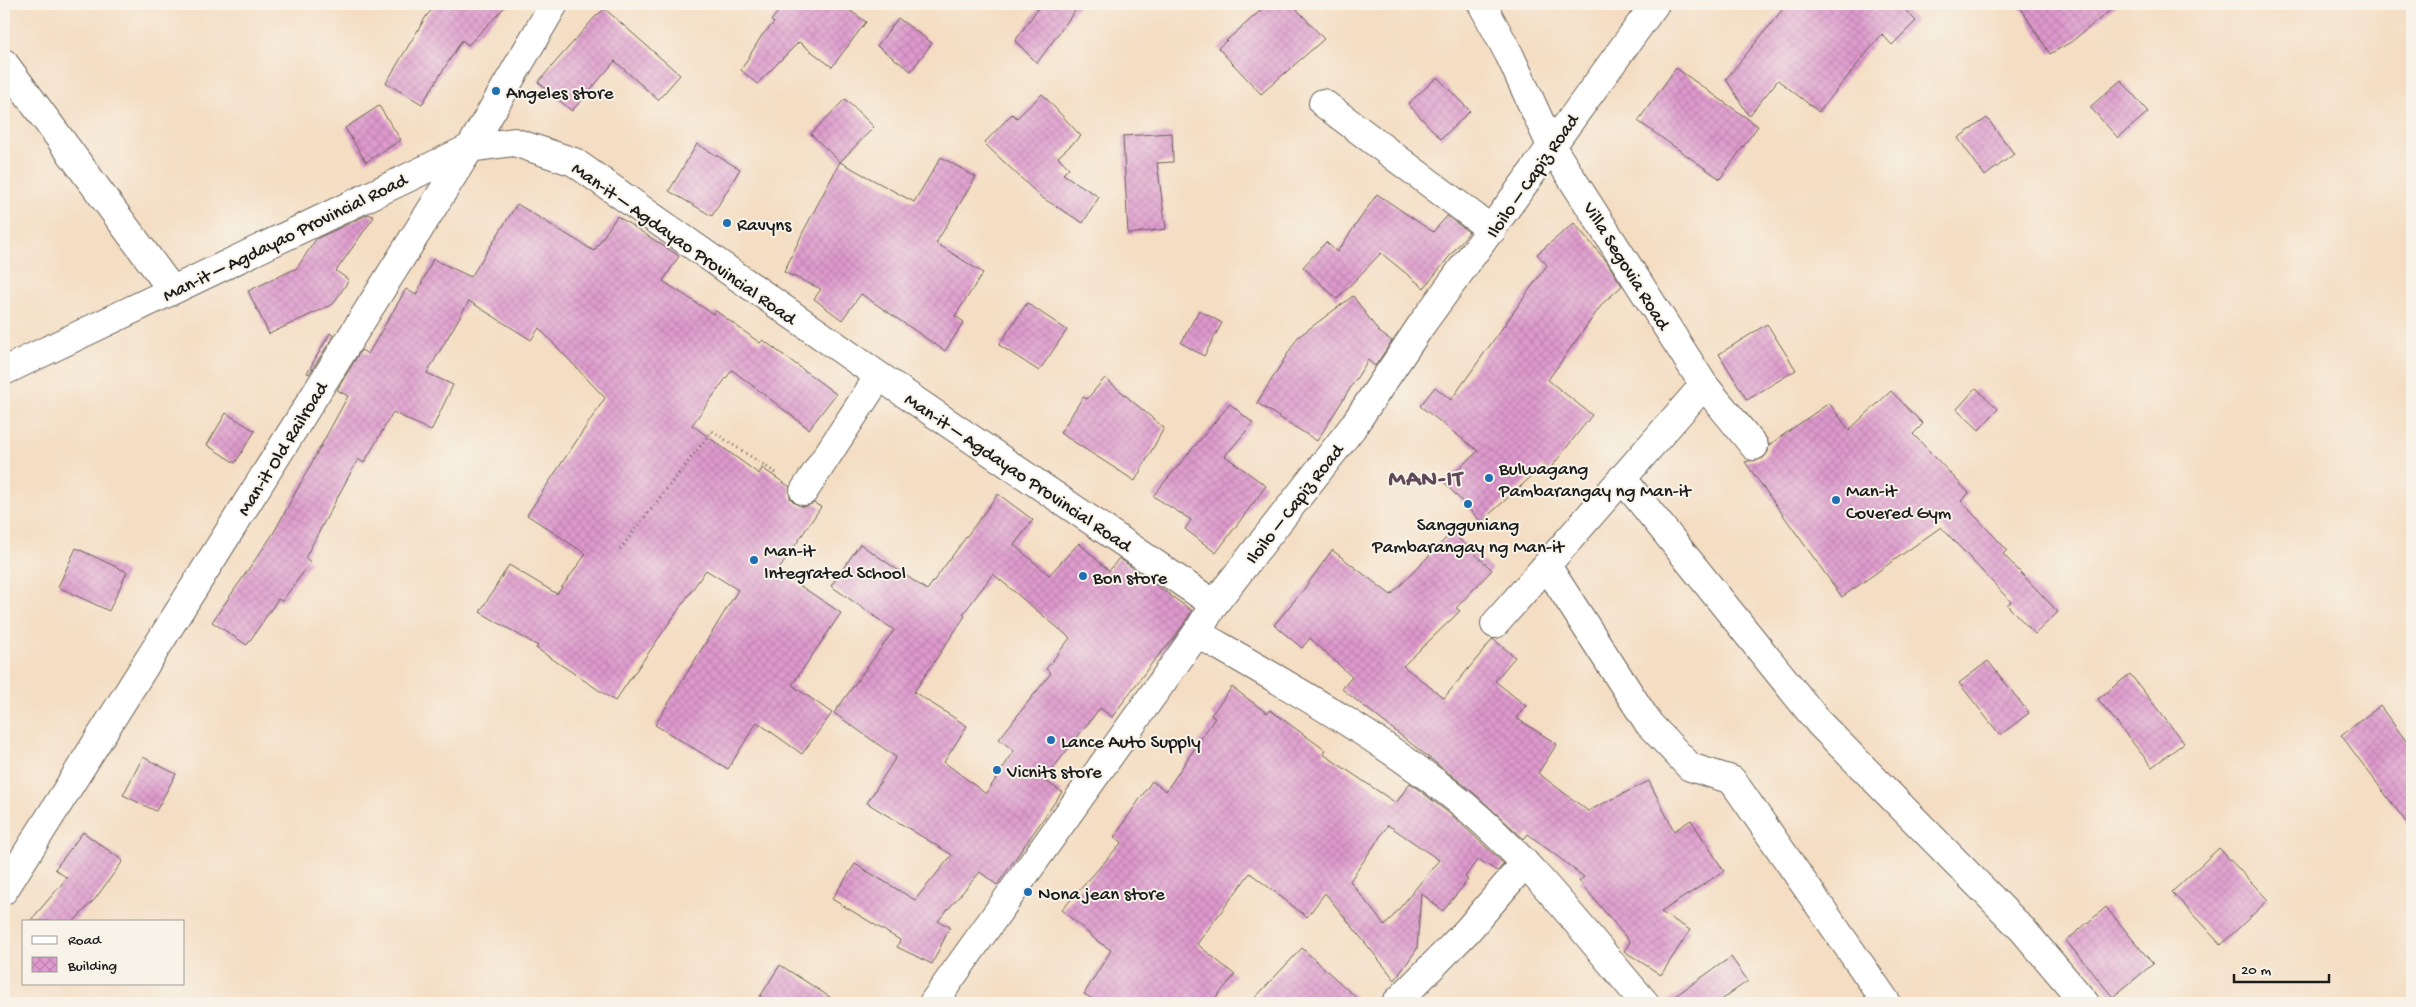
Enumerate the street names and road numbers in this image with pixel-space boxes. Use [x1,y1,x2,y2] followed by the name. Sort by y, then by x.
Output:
[1483,109,1586,243] street label: Iloilo – Capiz Road
[566,158,801,333] street label: Man-it – Agdayao Provincial Road
[160,169,413,308] street label: Man-it – Agdayao Provincial Road
[1576,198,1675,337] street label: Villa Segovia Road
[234,377,335,521] street label: Man-it Old Railroad
[899,389,1137,560] street label: Man-it – Agdayao Provincial Road
[1242,439,1351,570] street label: Iloilo – Capiz Road

